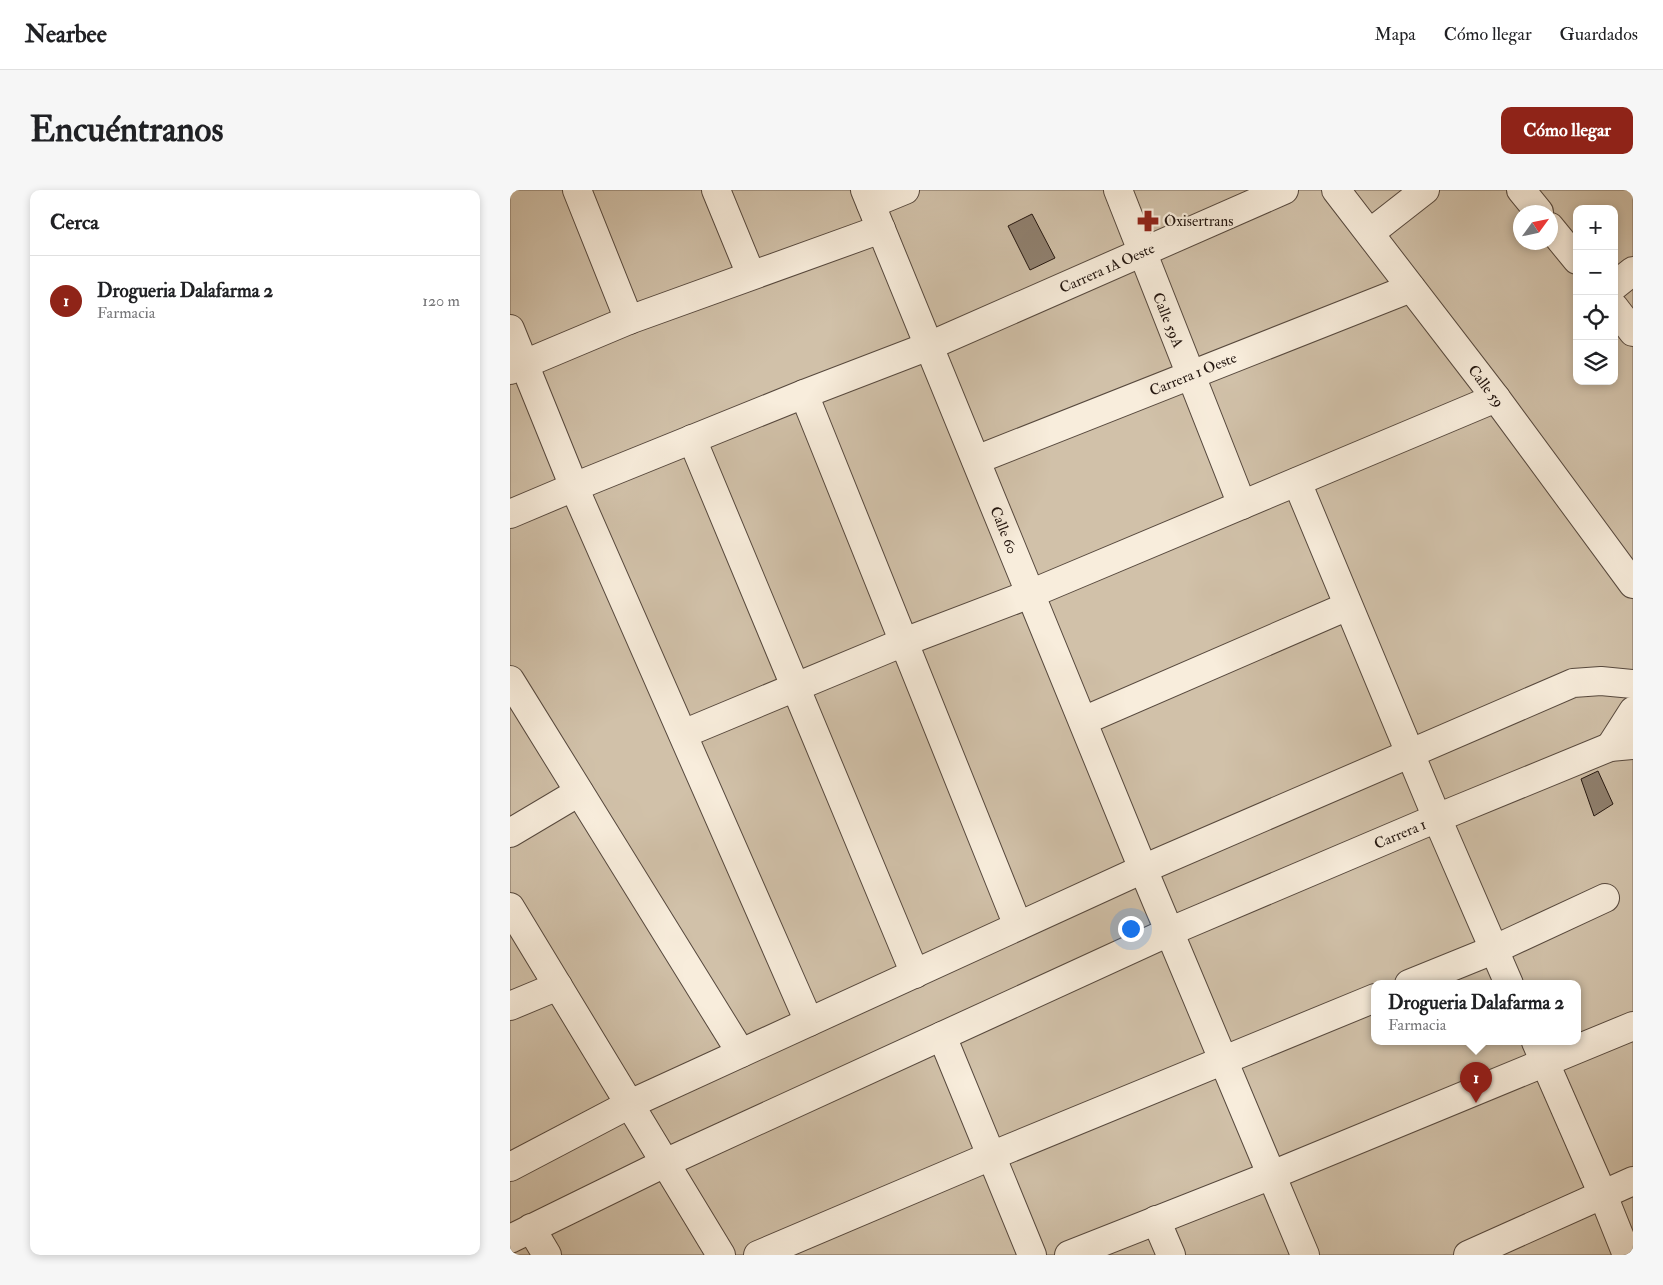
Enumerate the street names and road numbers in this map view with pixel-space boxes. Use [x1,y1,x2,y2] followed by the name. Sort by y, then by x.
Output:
[1057,239,1158,298] street label: Carrera 1A Oeste
[1148,290,1187,351] street label: Calle 59A
[1147,348,1240,401] street label: Carrera 1 Oeste
[1463,361,1508,411] street label: Calle 59
[985,504,1022,557] street label: Calle 60
[1371,815,1429,854] street label: Carrera 1

